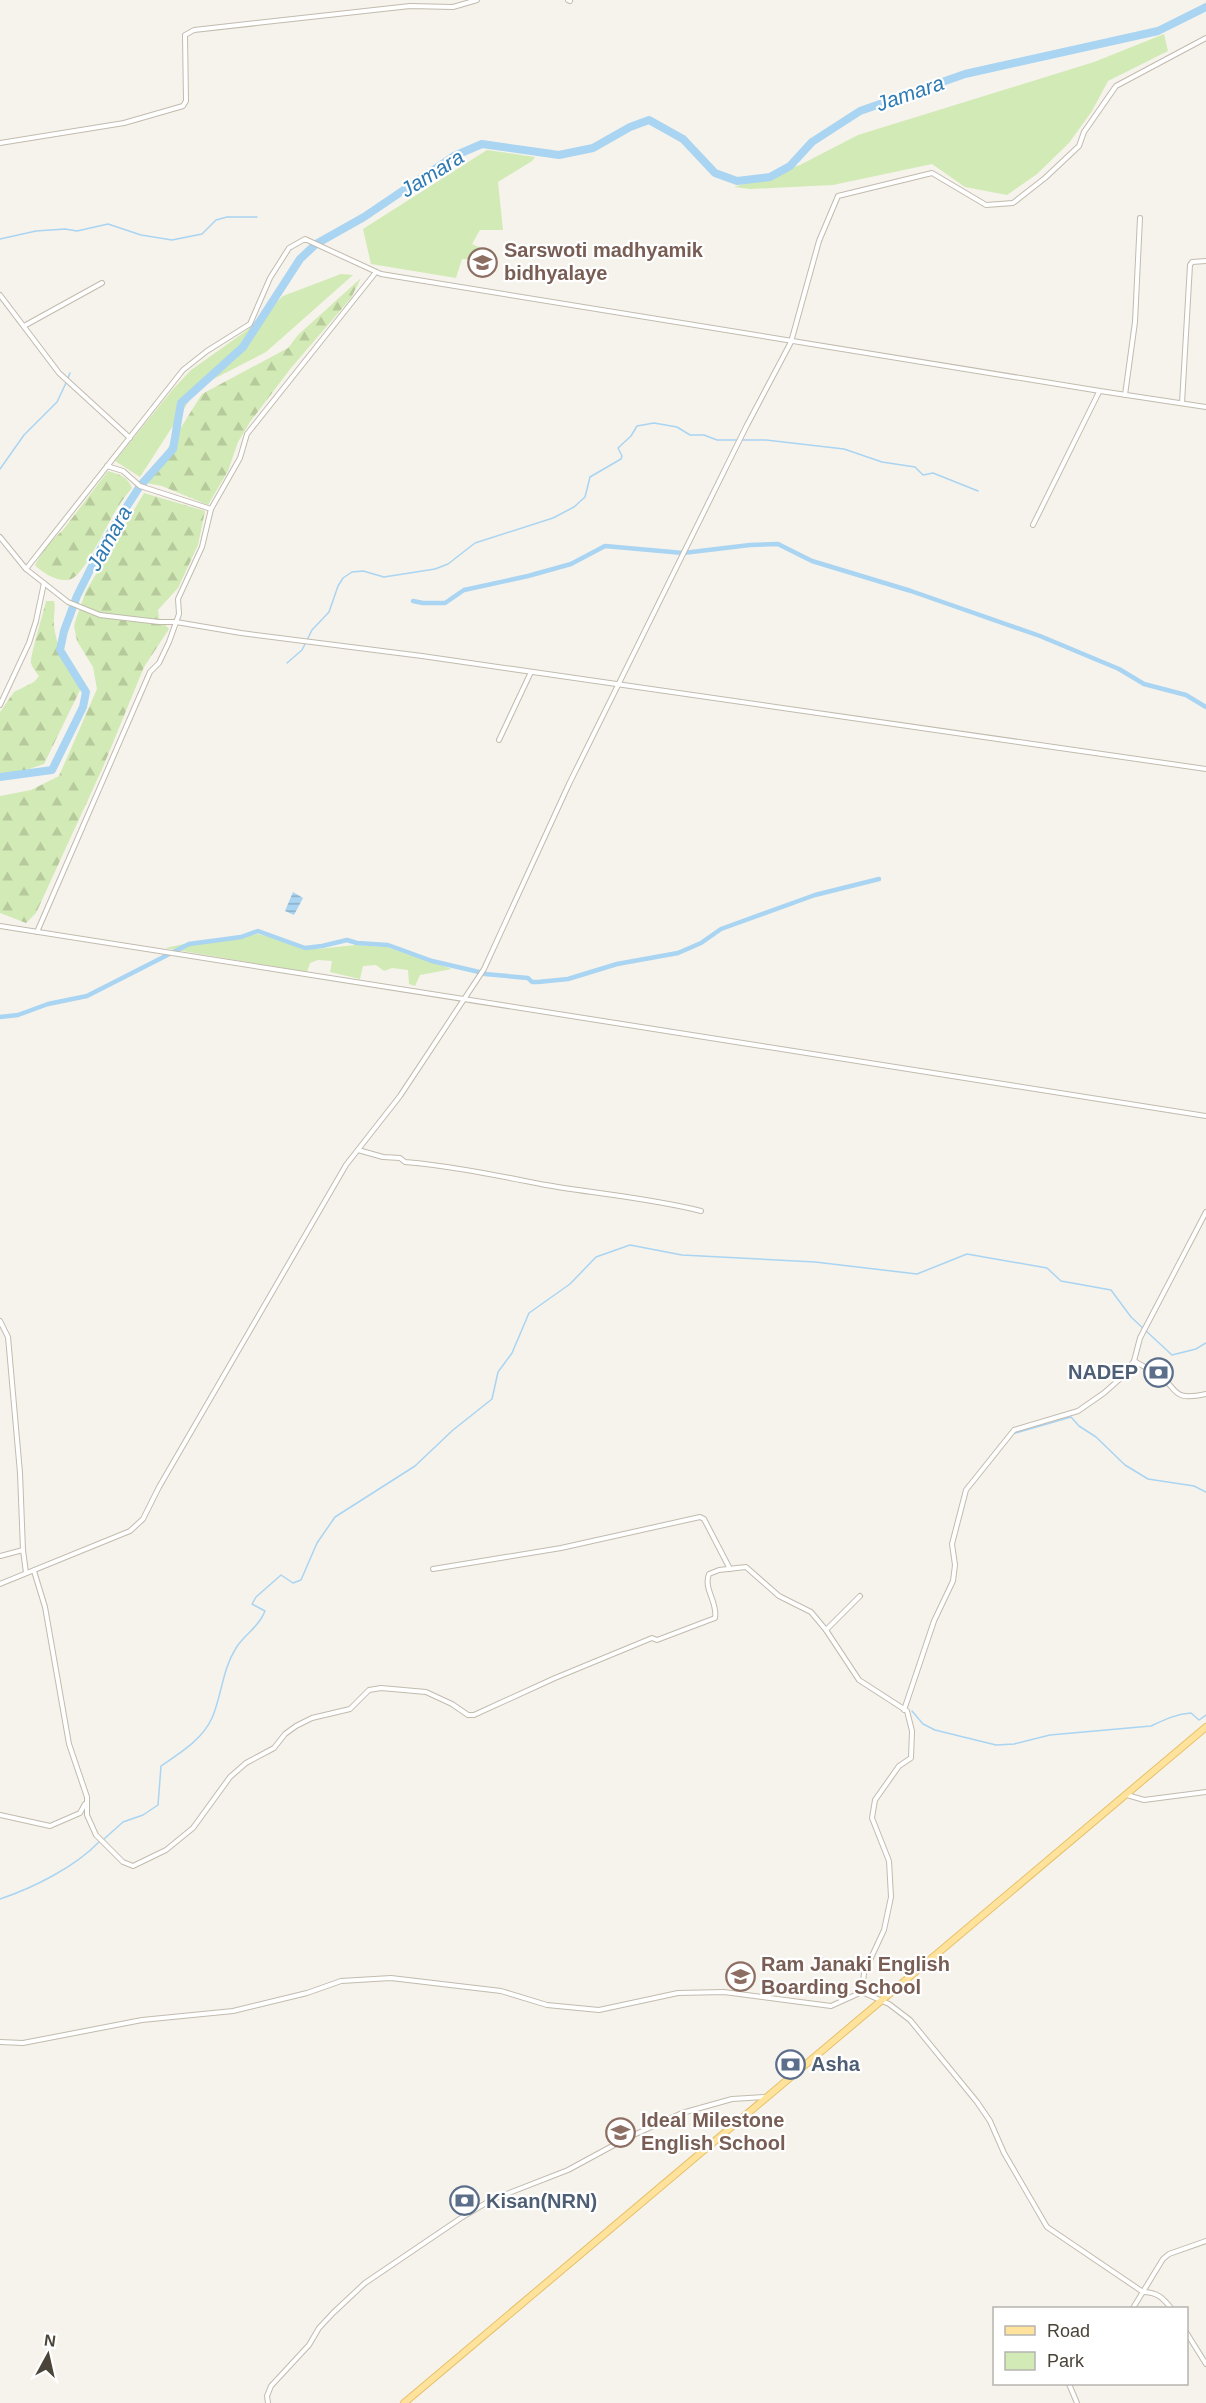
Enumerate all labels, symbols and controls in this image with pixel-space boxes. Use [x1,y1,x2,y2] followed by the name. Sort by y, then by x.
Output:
[872,71,947,116] water label: Jamara
[395,145,468,202] water label: Jamara
[504,239,704,284] place label: Sarswoti madhyamik bidhyalaye
[467,246,499,278] school or university icon: Sarswoti madhyamik bidhyalaye
[81,502,136,575] water label: Jamara
[1143,1356,1175,1388] bank icon: NADEP
[1068,1361,1138,1383] place label: NADEP
[761,1953,950,1998] place label: Ram Janaki English Boarding School
[724,1960,756,1992] school or university icon: Ram Janaki English Boarding School
[774,2048,806,2080] bank icon: Asha
[811,2053,861,2075] place label: Asha
[641,2109,785,2154] place label: Ideal Milestone English School
[604,2116,636,2148] school or university icon: Ideal Milestone English School
[449,2185,481,2217] bank icon: Kisan(NRN)
[486,2190,597,2212] place label: Kisan(NRN)
[993,2307,1188,2385] legend
[1047,2321,1090,2341] text: Road
[18,2325,78,2385] north arrow
[43,2331,57,2350] text: N
[1047,2351,1085,2371] text: Park

